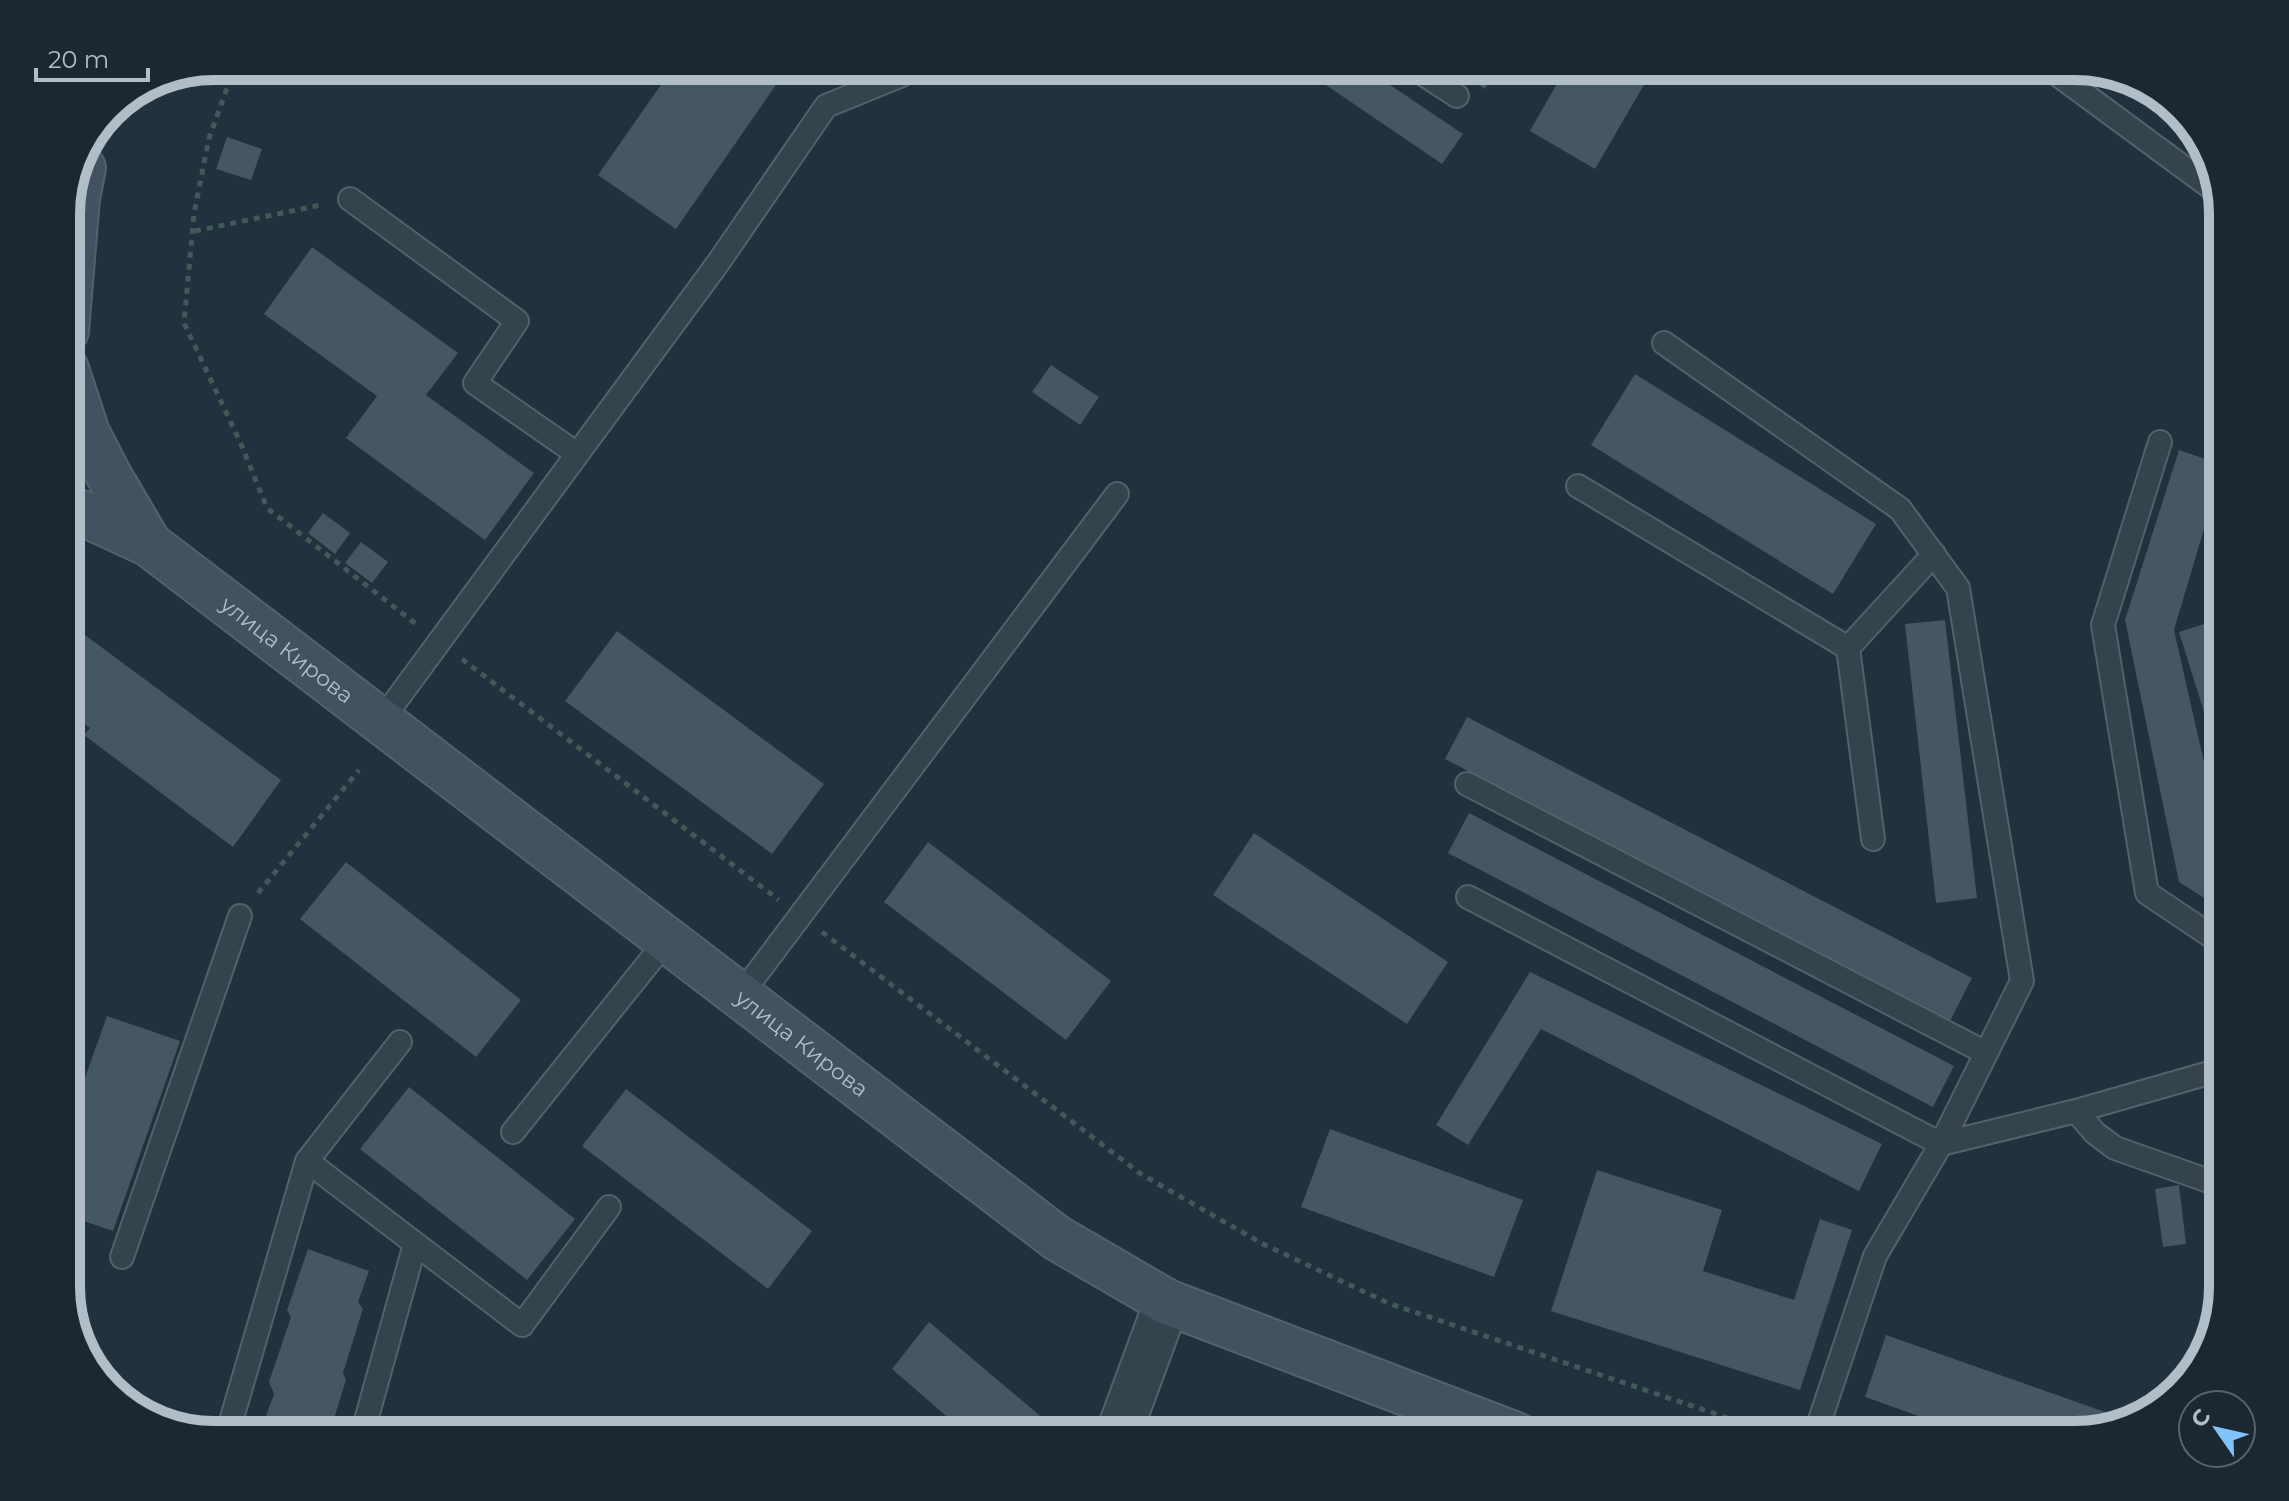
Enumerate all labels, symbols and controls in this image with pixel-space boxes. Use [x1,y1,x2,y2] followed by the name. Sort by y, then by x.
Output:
[36,32,148,82] scale bar
[48,45,109,74] text: 20 m
[215,590,359,709] street label: улица Кирова
[729,983,874,1102] street label: улица Кирова
[2177,1389,2257,1469] north arrow
[2185,1404,2217,1432] text: С

